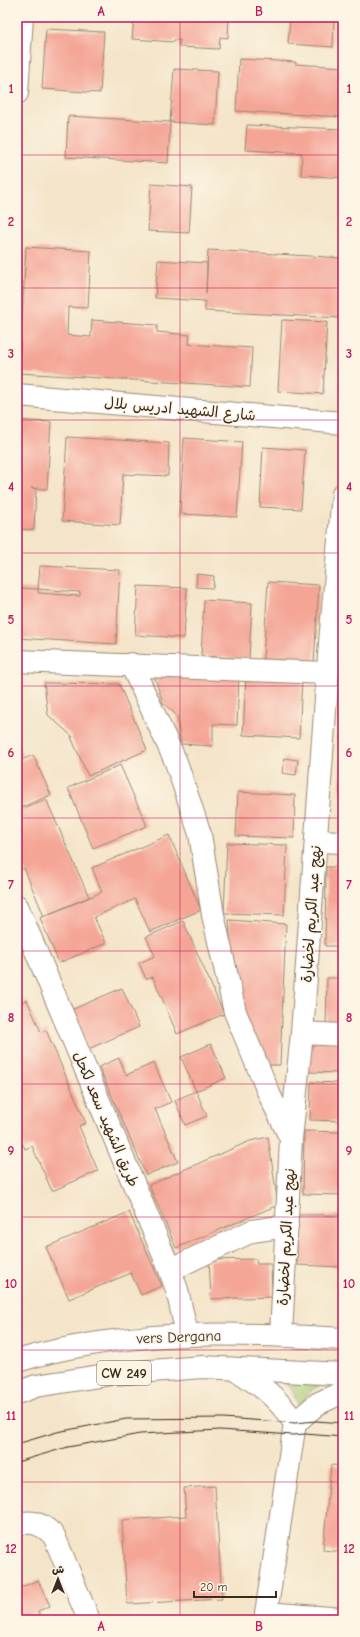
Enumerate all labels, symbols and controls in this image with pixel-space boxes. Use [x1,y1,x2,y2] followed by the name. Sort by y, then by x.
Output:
[97,4,105,19] text: A
[255,4,263,19] text: B
[8,81,14,96] text: 1
[346,81,352,96] text: 1
[8,214,14,229] text: 2
[346,214,352,229] text: 2
[8,346,14,361] text: 3
[346,346,352,361] text: 3
[103,393,257,426] street label: شارع الشهيد ادريس بلال
[8,479,14,494] text: 4
[346,479,352,494] text: 4
[8,612,15,627] text: 5
[346,612,353,627] text: 5
[8,745,15,760] text: 6
[346,745,353,760] text: 6
[297,845,328,984] street label: نهج عبد الكريم لخضارة
[8,877,14,892] text: 7
[346,877,352,892] text: 7
[8,1010,14,1025] text: 8
[346,1010,352,1025] text: 8
[69,1048,143,1190] street label: طريق الشهيد سعد لكحل
[8,1143,15,1158] text: 9
[346,1143,353,1158] text: 9
[273,1168,302,1306] street label: نهج عبد الكريم لخضارة
[5,1276,17,1291] text: 10
[343,1276,355,1291] text: 10
[135,1327,222,1348] street label: vers Dergana
[97,1361,151,1385] road number: CW 249
[6,1408,16,1423] text: 11
[344,1408,354,1423] text: 11
[5,1541,17,1556] text: 12
[343,1541,355,1556] text: 12
[38,1559,78,1599] north arrow
[52,1563,64,1576] text: ش
[194,1573,276,1599] scale bar
[200,1580,228,1594] text: 20 m
[97,1619,105,1634] text: A
[255,1619,263,1634] text: B

